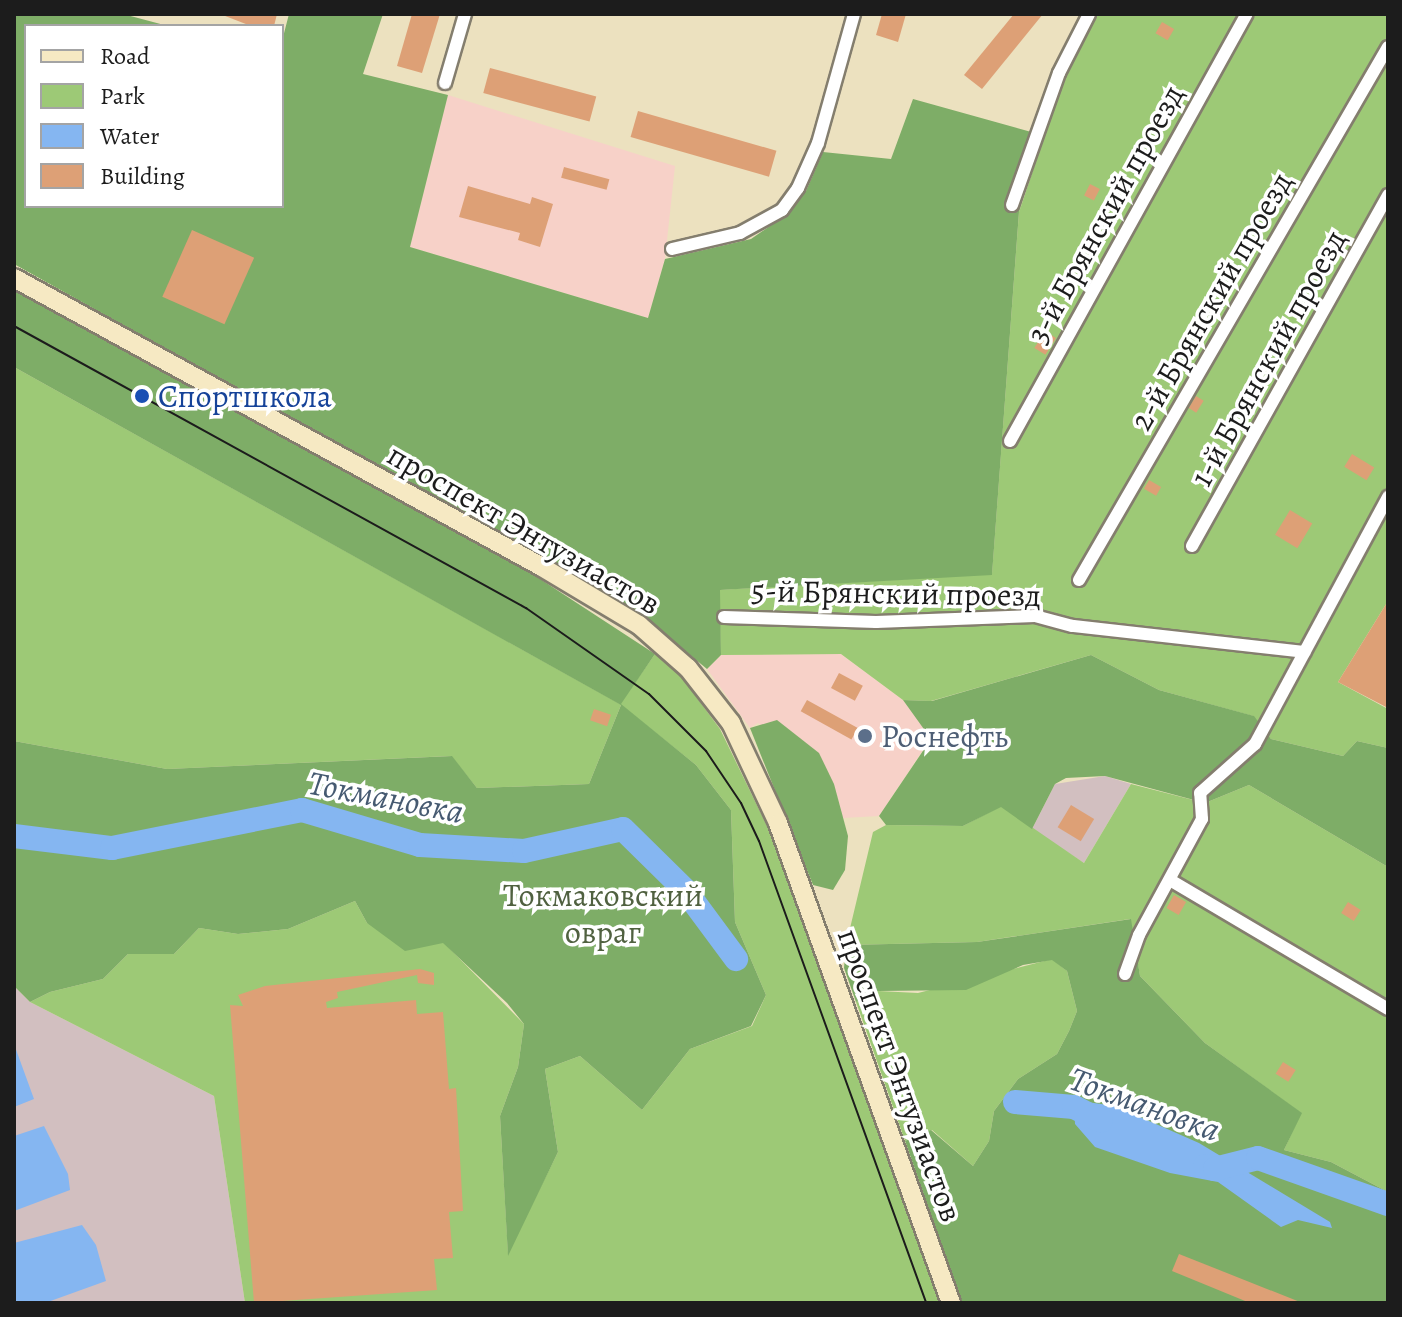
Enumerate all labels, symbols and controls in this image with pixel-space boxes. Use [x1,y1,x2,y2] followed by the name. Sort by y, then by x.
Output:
[24,24,284,208] legend
[100,40,150,72] text: Road
[1018,78,1192,350] street label: 3-й Брянский проезд
[100,80,145,112] text: Park
[100,120,160,152] text: Water
[100,160,185,192] text: Building
[1122,165,1300,437] street label: 2-й Брянский проезд
[1182,223,1354,493] street label: 1-й Брянский проезд
[158,377,332,415] place label: Спортшкола
[133,387,151,405] marker: Спортшкола
[381,435,667,623] street label: проспект Энтузиастов
[751,571,1041,615] street label: 5-й Брянский проезд
[881,717,1008,755] place label: Роснефть
[856,727,874,745] marker: Роснефть
[305,762,467,832] water label: Токмановка
[503,877,703,952] park label: Токмаковский овраг
[829,923,971,1227] street label: проспект Энтузиастов
[1064,1058,1226,1150] water label: Токмановка

